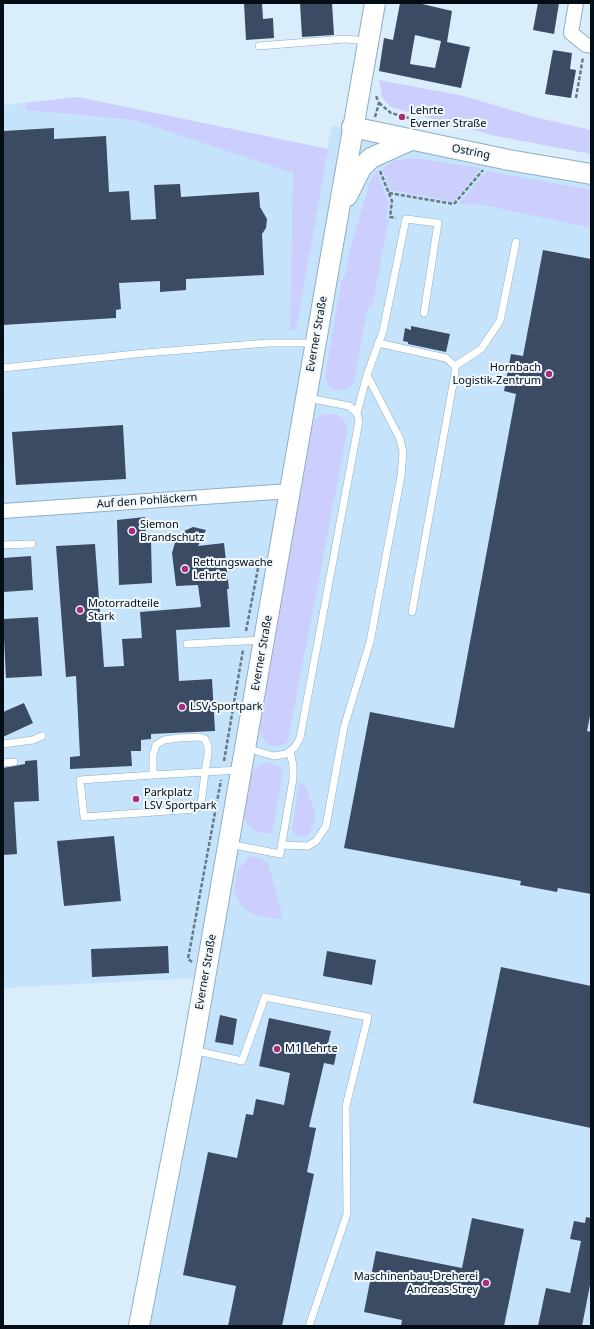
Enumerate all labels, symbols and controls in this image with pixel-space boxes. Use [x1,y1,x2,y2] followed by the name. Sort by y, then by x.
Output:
[410,104,487,130] place label: Lehrte Everner Straße
[397,112,407,122] marker: Lehrte Everner Straße
[451,142,491,162] street label: Ostring
[304,295,330,373] street label: Everner Straße
[453,361,541,387] place label: Hornbach Logistik-Zentrum
[544,369,554,379] marker: Hornbach Logistik-Zentrum
[96,491,198,511] street label: Auf den Pohläckern
[140,518,204,544] place label: Siemon Brandschutz
[127,526,137,536] marker: Siemon Brandschutz
[193,556,273,582] place label: Rettungswache Lehrte
[180,564,190,574] marker: Rettungswache Lehrte
[88,597,159,623] place label: Motorradteile Stark
[75,605,85,615] marker: Motorradteile Stark
[249,614,275,692] street label: Everner Straße
[190,700,263,714] place label: LSV Sportpark
[177,702,187,712] marker: LSV Sportpark
[144,786,217,812] place label: Parkplatz LSV Sportpark
[131,794,141,804] marker: Parkplatz LSV Sportpark
[193,933,219,1011] street label: Everner Straße
[285,1042,338,1056] place label: M1 Lehrte
[272,1044,282,1054] marker: M1 Lehrte
[354,1270,478,1296] place label: Maschinenbau-Dreherei Andreas Strey
[481,1278,491,1288] marker: Maschinenbau-Dreherei Andreas Strey

